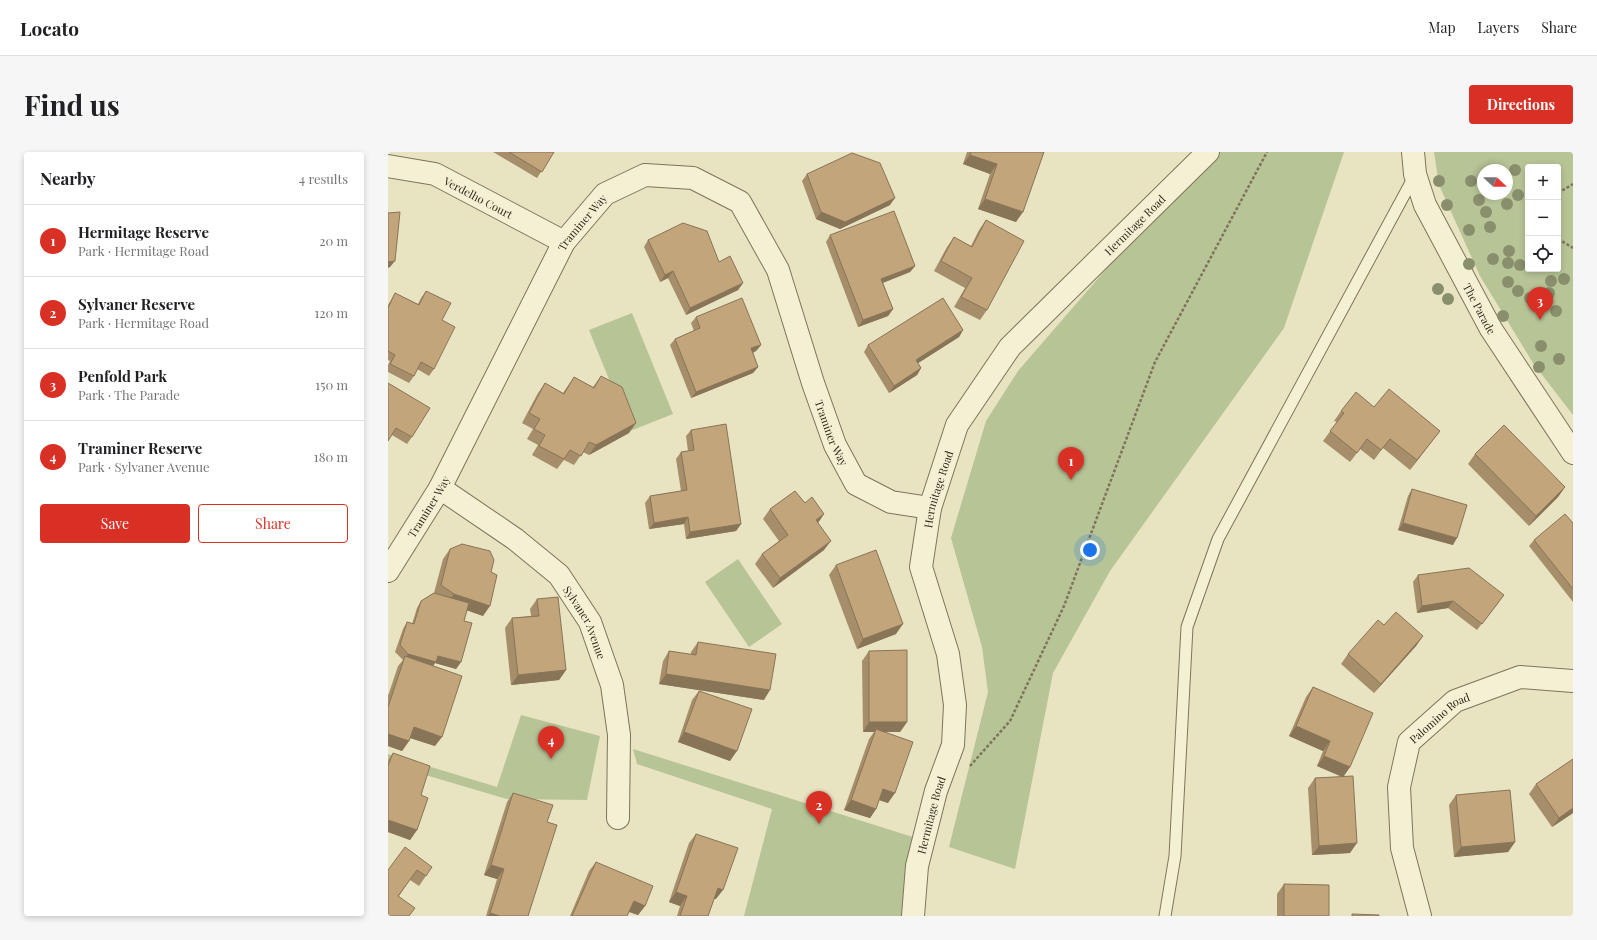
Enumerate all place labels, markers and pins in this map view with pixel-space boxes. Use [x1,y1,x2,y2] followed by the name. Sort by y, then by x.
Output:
[1527,287,1553,320] pin: 3
[1058,447,1084,480] pin: 1
[538,726,564,759] pin: 4
[806,791,832,824] pin: 2

